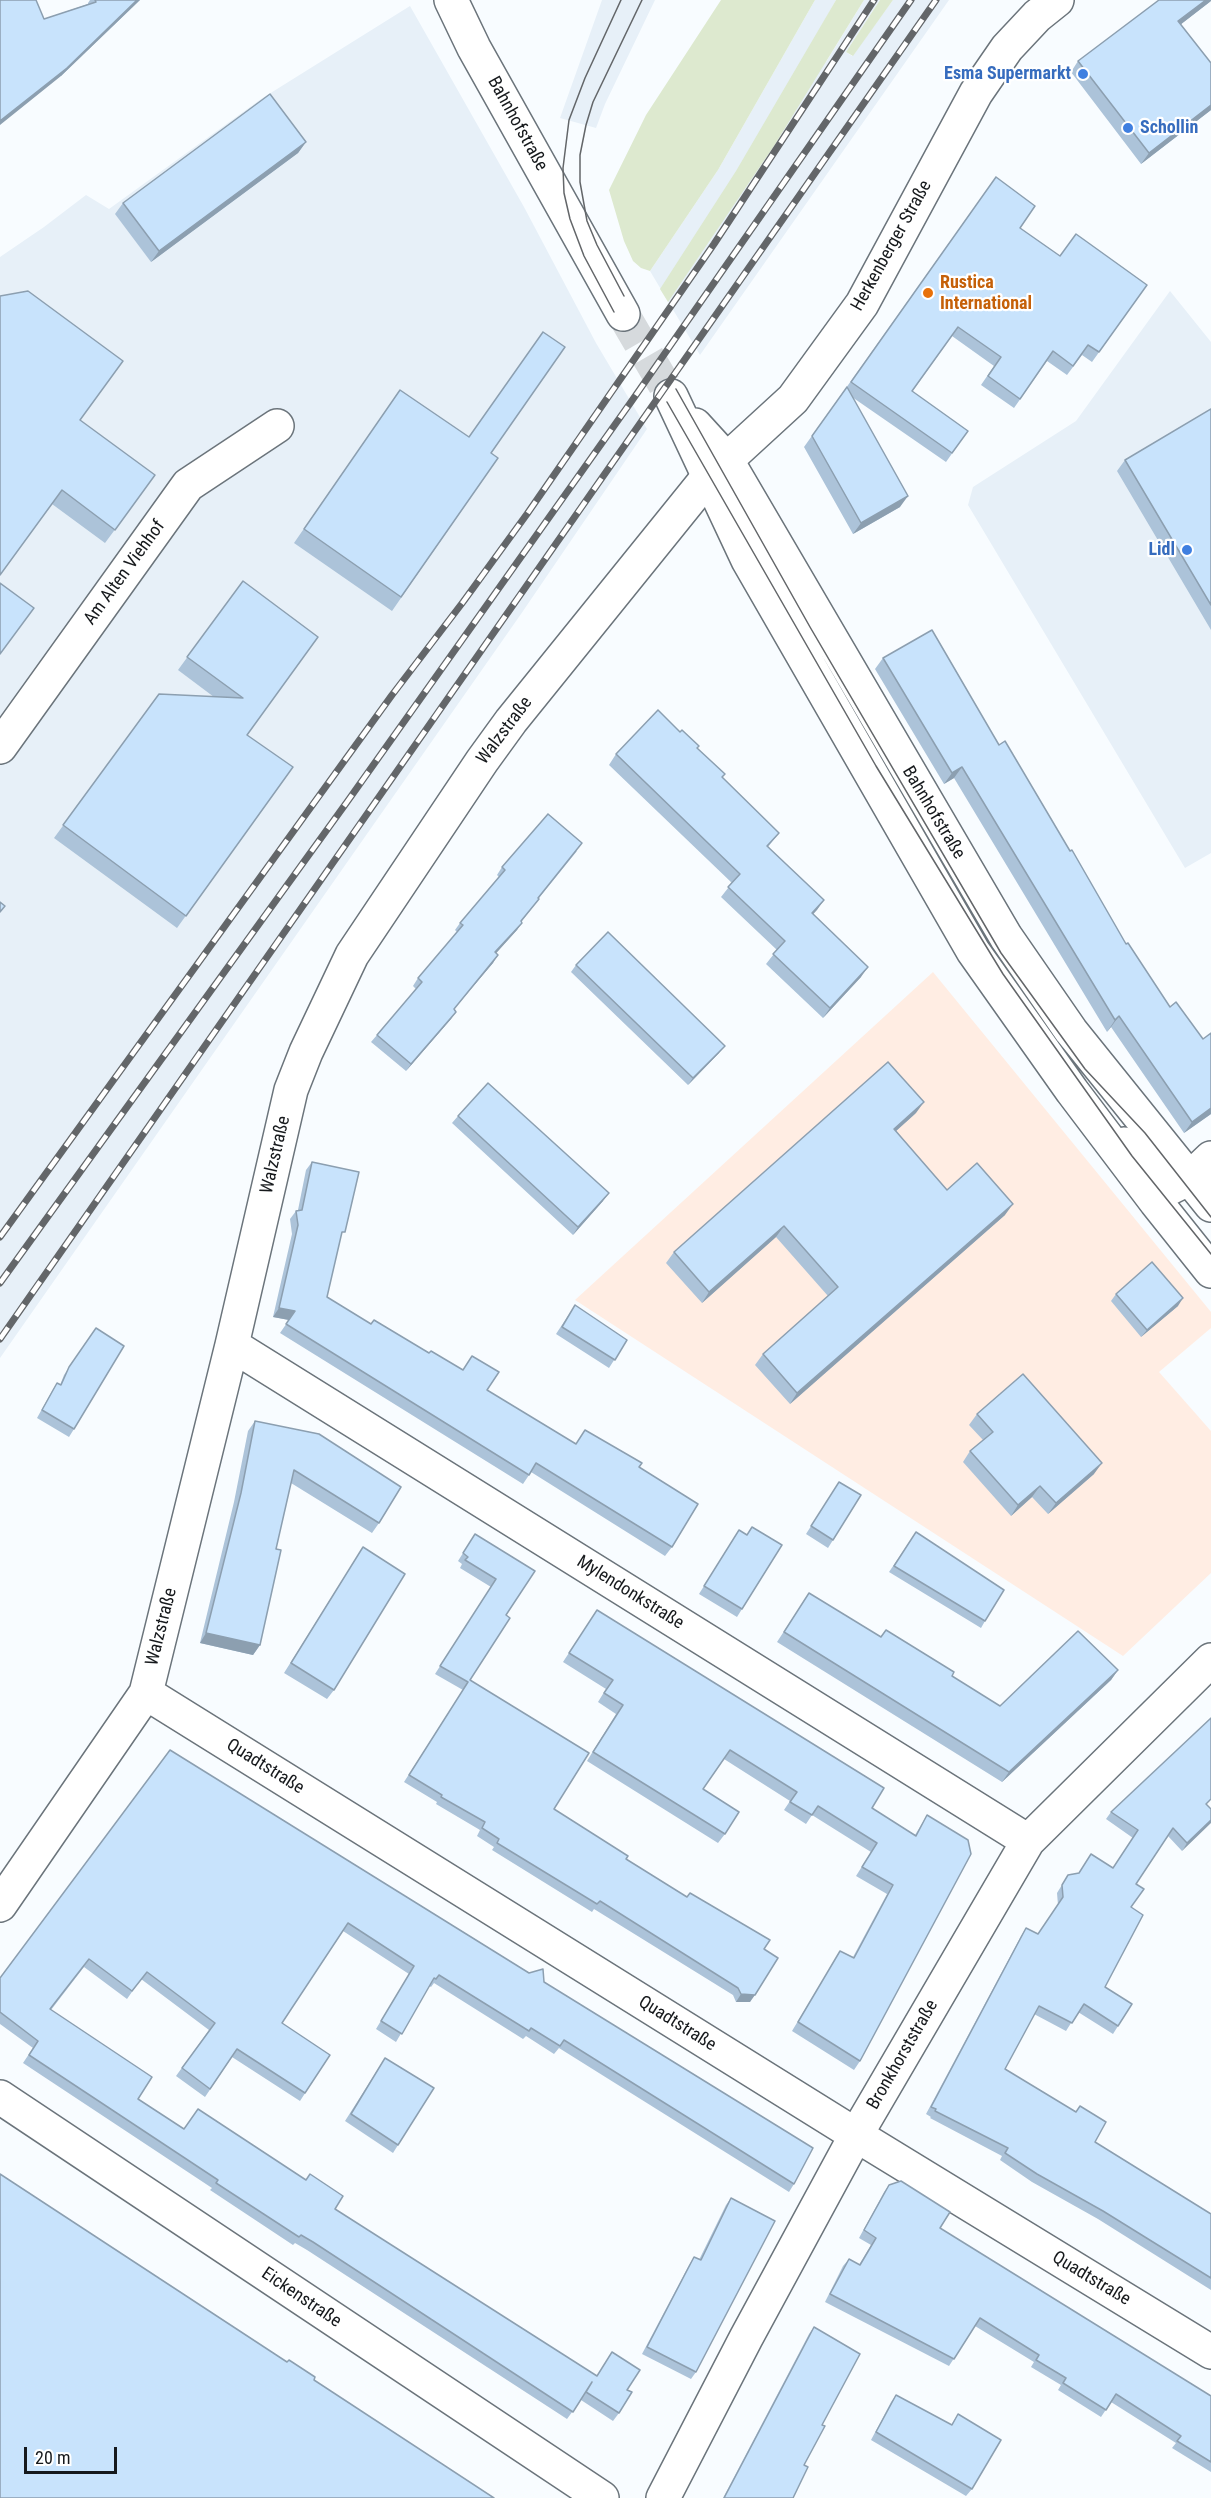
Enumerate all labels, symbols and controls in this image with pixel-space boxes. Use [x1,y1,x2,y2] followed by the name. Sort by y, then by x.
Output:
[944,63,1071,85] place label: Esma Supermarkt
[1076,67,1090,81] marker: Esma Supermarkt
[482,73,552,175] street label: Bahnhofstraße
[1140,117,1198,139] place label: Schollin
[1121,121,1135,135] marker: Schollin
[847,177,937,315] street label: Herkenberger Straße
[940,272,1032,314] place label: Rustica International
[921,286,935,300] marker: Rustica International
[80,517,170,629] street label: Am Alten Viehhof
[1148,539,1175,561] place label: Lidl
[1180,543,1194,557] marker: Lidl
[473,693,537,769] street label: Walzstraße
[897,763,969,863] street label: Bahnhofstraße
[257,1114,295,1196] street label: Walzstraße
[572,1551,688,1635] street label: Mylendonkstraße
[142,1586,182,1668] street label: Walzstraße
[222,1735,308,1799] street label: Quadtstraße
[634,1992,720,2056] street label: Quadtstraße
[863,1996,943,2114] street label: Bronkhorststraße
[1048,2247,1134,2311] street label: Quadtstraße
[257,2263,345,2333] street label: Eickenstraße
[27,2435,120,2473] scale bar
[35,2447,70,2468] text: 20 m

